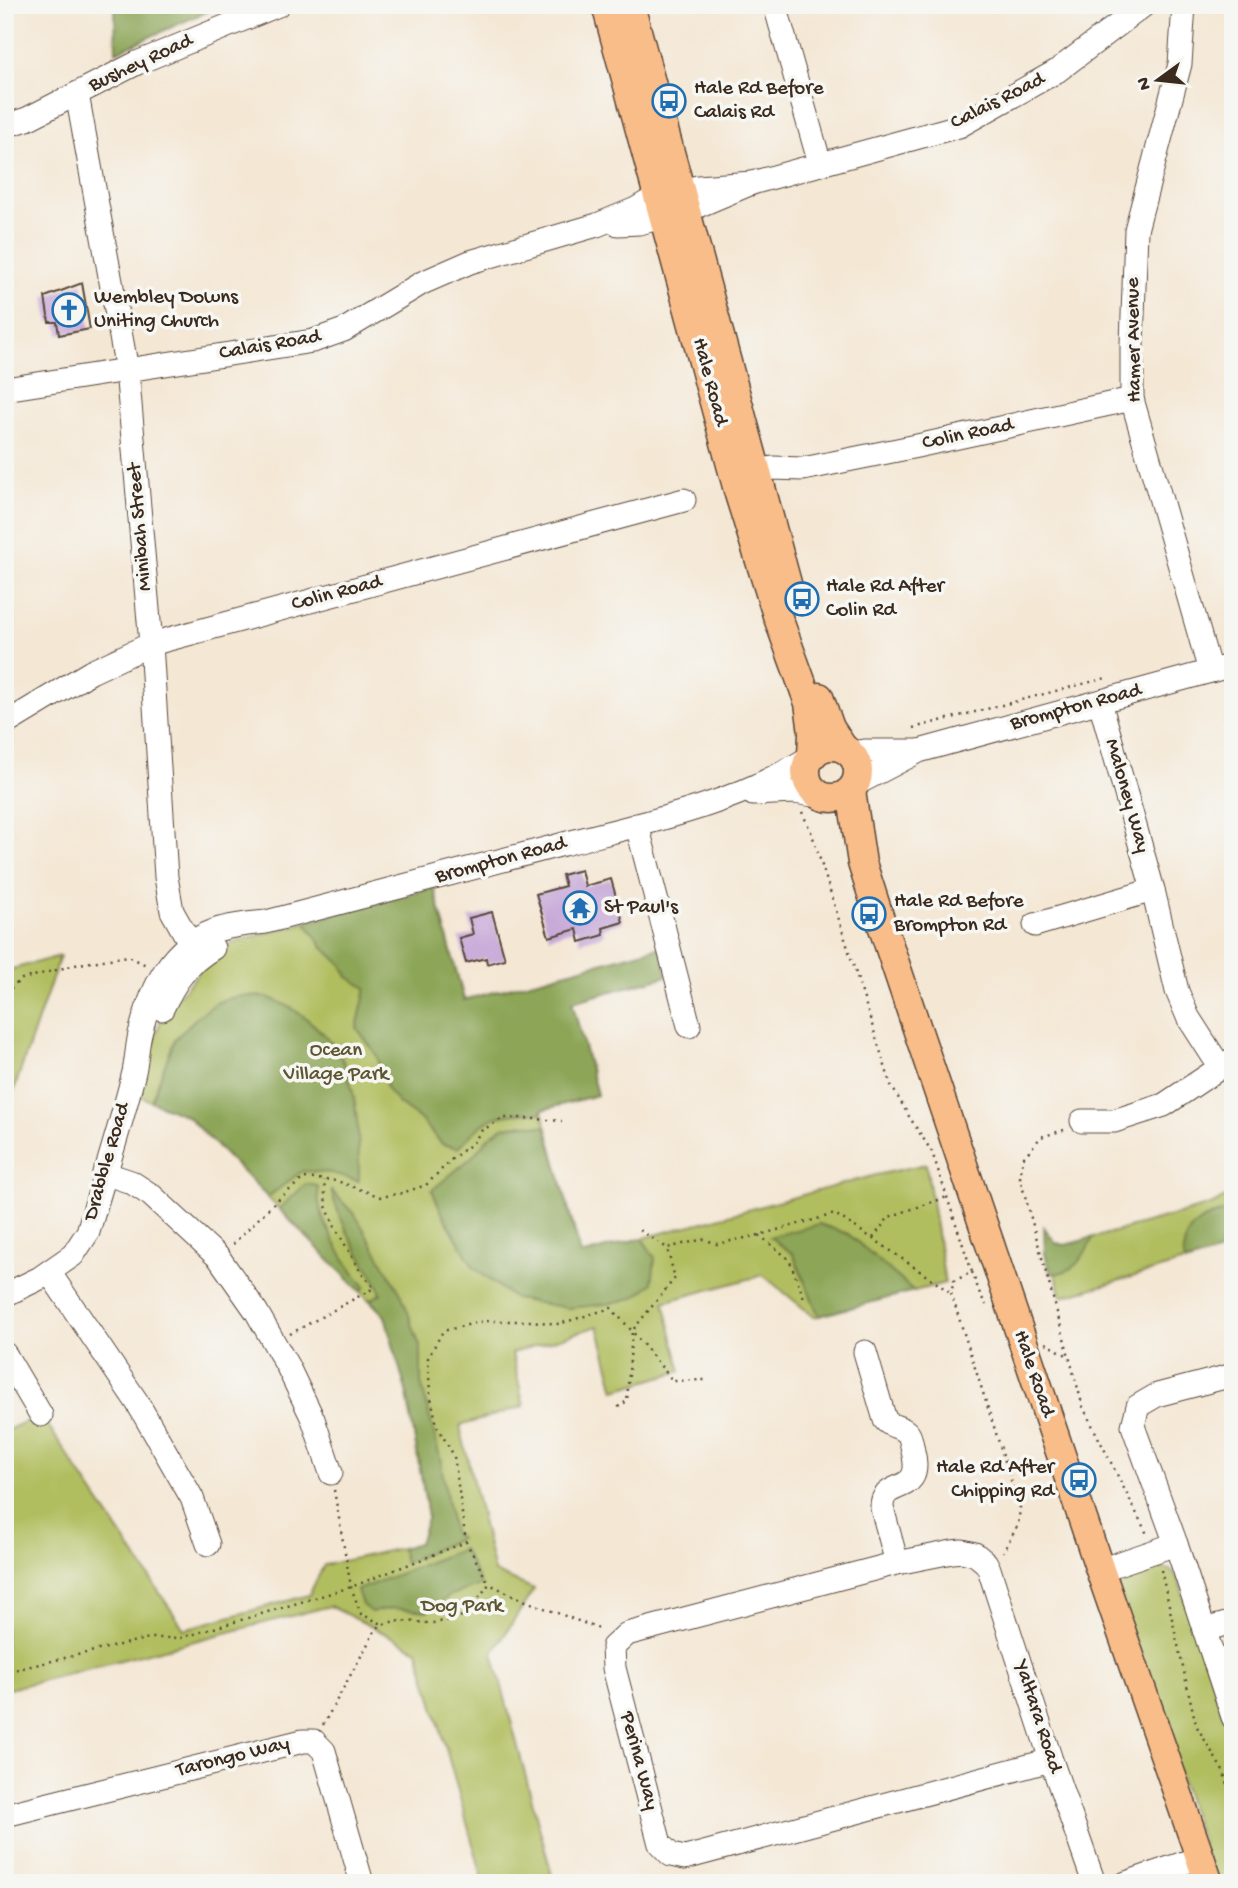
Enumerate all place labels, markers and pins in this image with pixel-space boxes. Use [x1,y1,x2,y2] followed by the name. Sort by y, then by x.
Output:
[694,77,825,126] place label: Hale Rd Before Calais Rd
[650,82,688,120] bus stop icon: Hale Rd Before Calais Rd
[94,286,239,335] place label: Wembley Downs Uniting Church
[50,291,88,329] church icon: Wembley Downs Uniting Church
[826,575,946,624] place label: Hale Rd After Colin Rd
[783,580,821,618] bus stop icon: Hale Rd After Colin Rd
[561,889,599,927] temple icon: St Paul's
[893,890,1025,939] place label: Hale Rd Before Brompton Rd
[850,895,888,933] bus stop icon: Hale Rd Before Brompton Rd
[604,896,679,921] place label: St Paul's
[936,1456,1056,1505] place label: Hale Rd After Chipping Rd
[1060,1461,1098,1499] bus stop icon: Hale Rd After Chipping Rd

